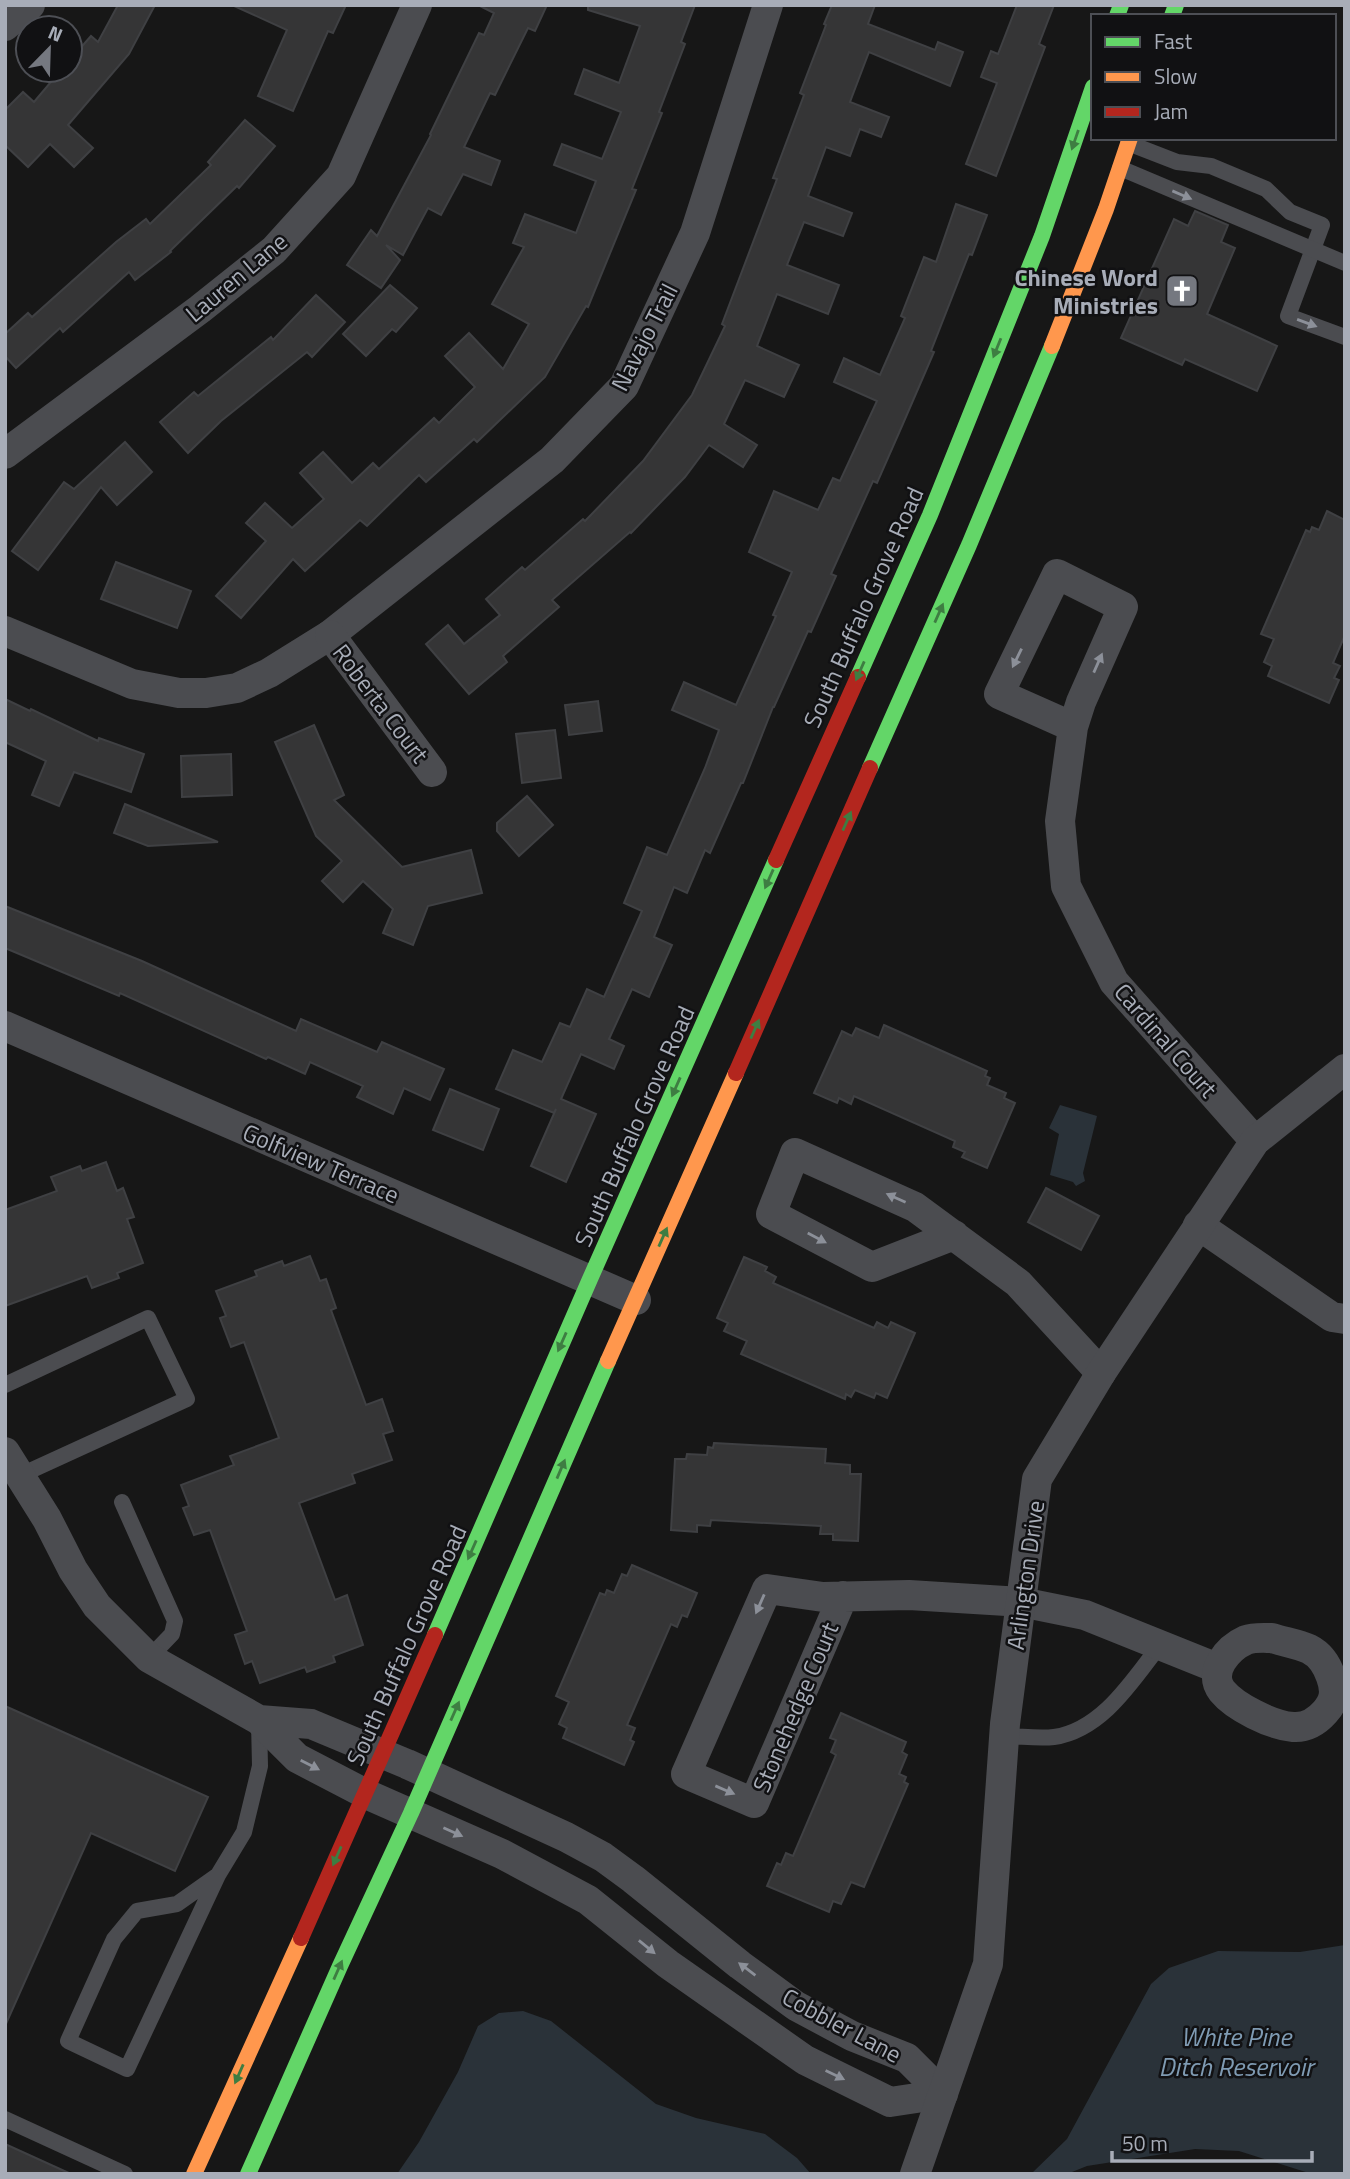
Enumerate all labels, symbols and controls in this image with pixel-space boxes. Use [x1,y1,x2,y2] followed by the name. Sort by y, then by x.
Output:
[14,14,84,84] north arrow
[1091,14,1336,140] legend
[44,17,68,49] text: N
[1154,25,1193,57] text: Fast
[1154,60,1197,92] text: Slow
[1154,95,1188,127] text: Jam
[1069,130,1080,151] one-way arrow
[1172,190,1193,201] one-way arrow
[177,224,295,330] street label: Lauren Lane
[1014,259,1158,323] place label: Chinese Word Ministries
[1163,272,1201,310] church icon: Chinese Word Ministries
[602,277,686,397] street label: Navajo Trail
[1296,318,1317,329] one-way arrow
[992,338,1003,359] one-way arrow
[794,481,932,733] street label: South Buffalo Grove Road
[933,603,945,623] one-way arrow
[324,636,438,771] street label: Roberta Court
[1011,648,1022,668] one-way arrow
[1092,653,1104,673] one-way arrow
[854,660,865,681] one-way arrow
[841,810,852,831] one-way arrow
[763,869,775,889] one-way arrow
[1106,975,1226,1106] street label: Cardinal Court
[565,1000,703,1252] street label: South Buffalo Grove Road
[749,1019,761,1039] one-way arrow
[670,1076,681,1097] one-way arrow
[237,1114,405,1212] street label: Golfview Terrace
[886,1192,906,1204] one-way arrow
[657,1227,669,1247] one-way arrow
[807,1232,827,1244] one-way arrow
[557,1332,568,1353] one-way arrow
[555,1458,566,1479] one-way arrow
[997,1498,1053,1652] street label: Arlington Drive
[337,1519,475,1771] street label: South Buffalo Grove Road
[466,1540,477,1561] one-way arrow
[754,1594,766,1614] one-way arrow
[743,1616,847,1797] street label: Stonehedge Court
[449,1701,461,1721] one-way arrow
[300,1759,320,1770] one-way arrow
[715,1785,736,1796] one-way arrow
[442,1827,463,1838] one-way arrow
[331,1846,343,1866] one-way arrow
[638,1940,656,1955] one-way arrow
[332,1960,344,1980] one-way arrow
[738,1963,756,1977] one-way arrow
[776,1978,908,2072] street label: Cobbler Lane
[1159,2017,1316,2086] water label: White Pine Ditch Reservoir
[233,2064,245,2084] one-way arrow
[825,2069,845,2081] one-way arrow
[1112,2120,1312,2164] scale bar
[1122,2127,1168,2159] text: 50 m

